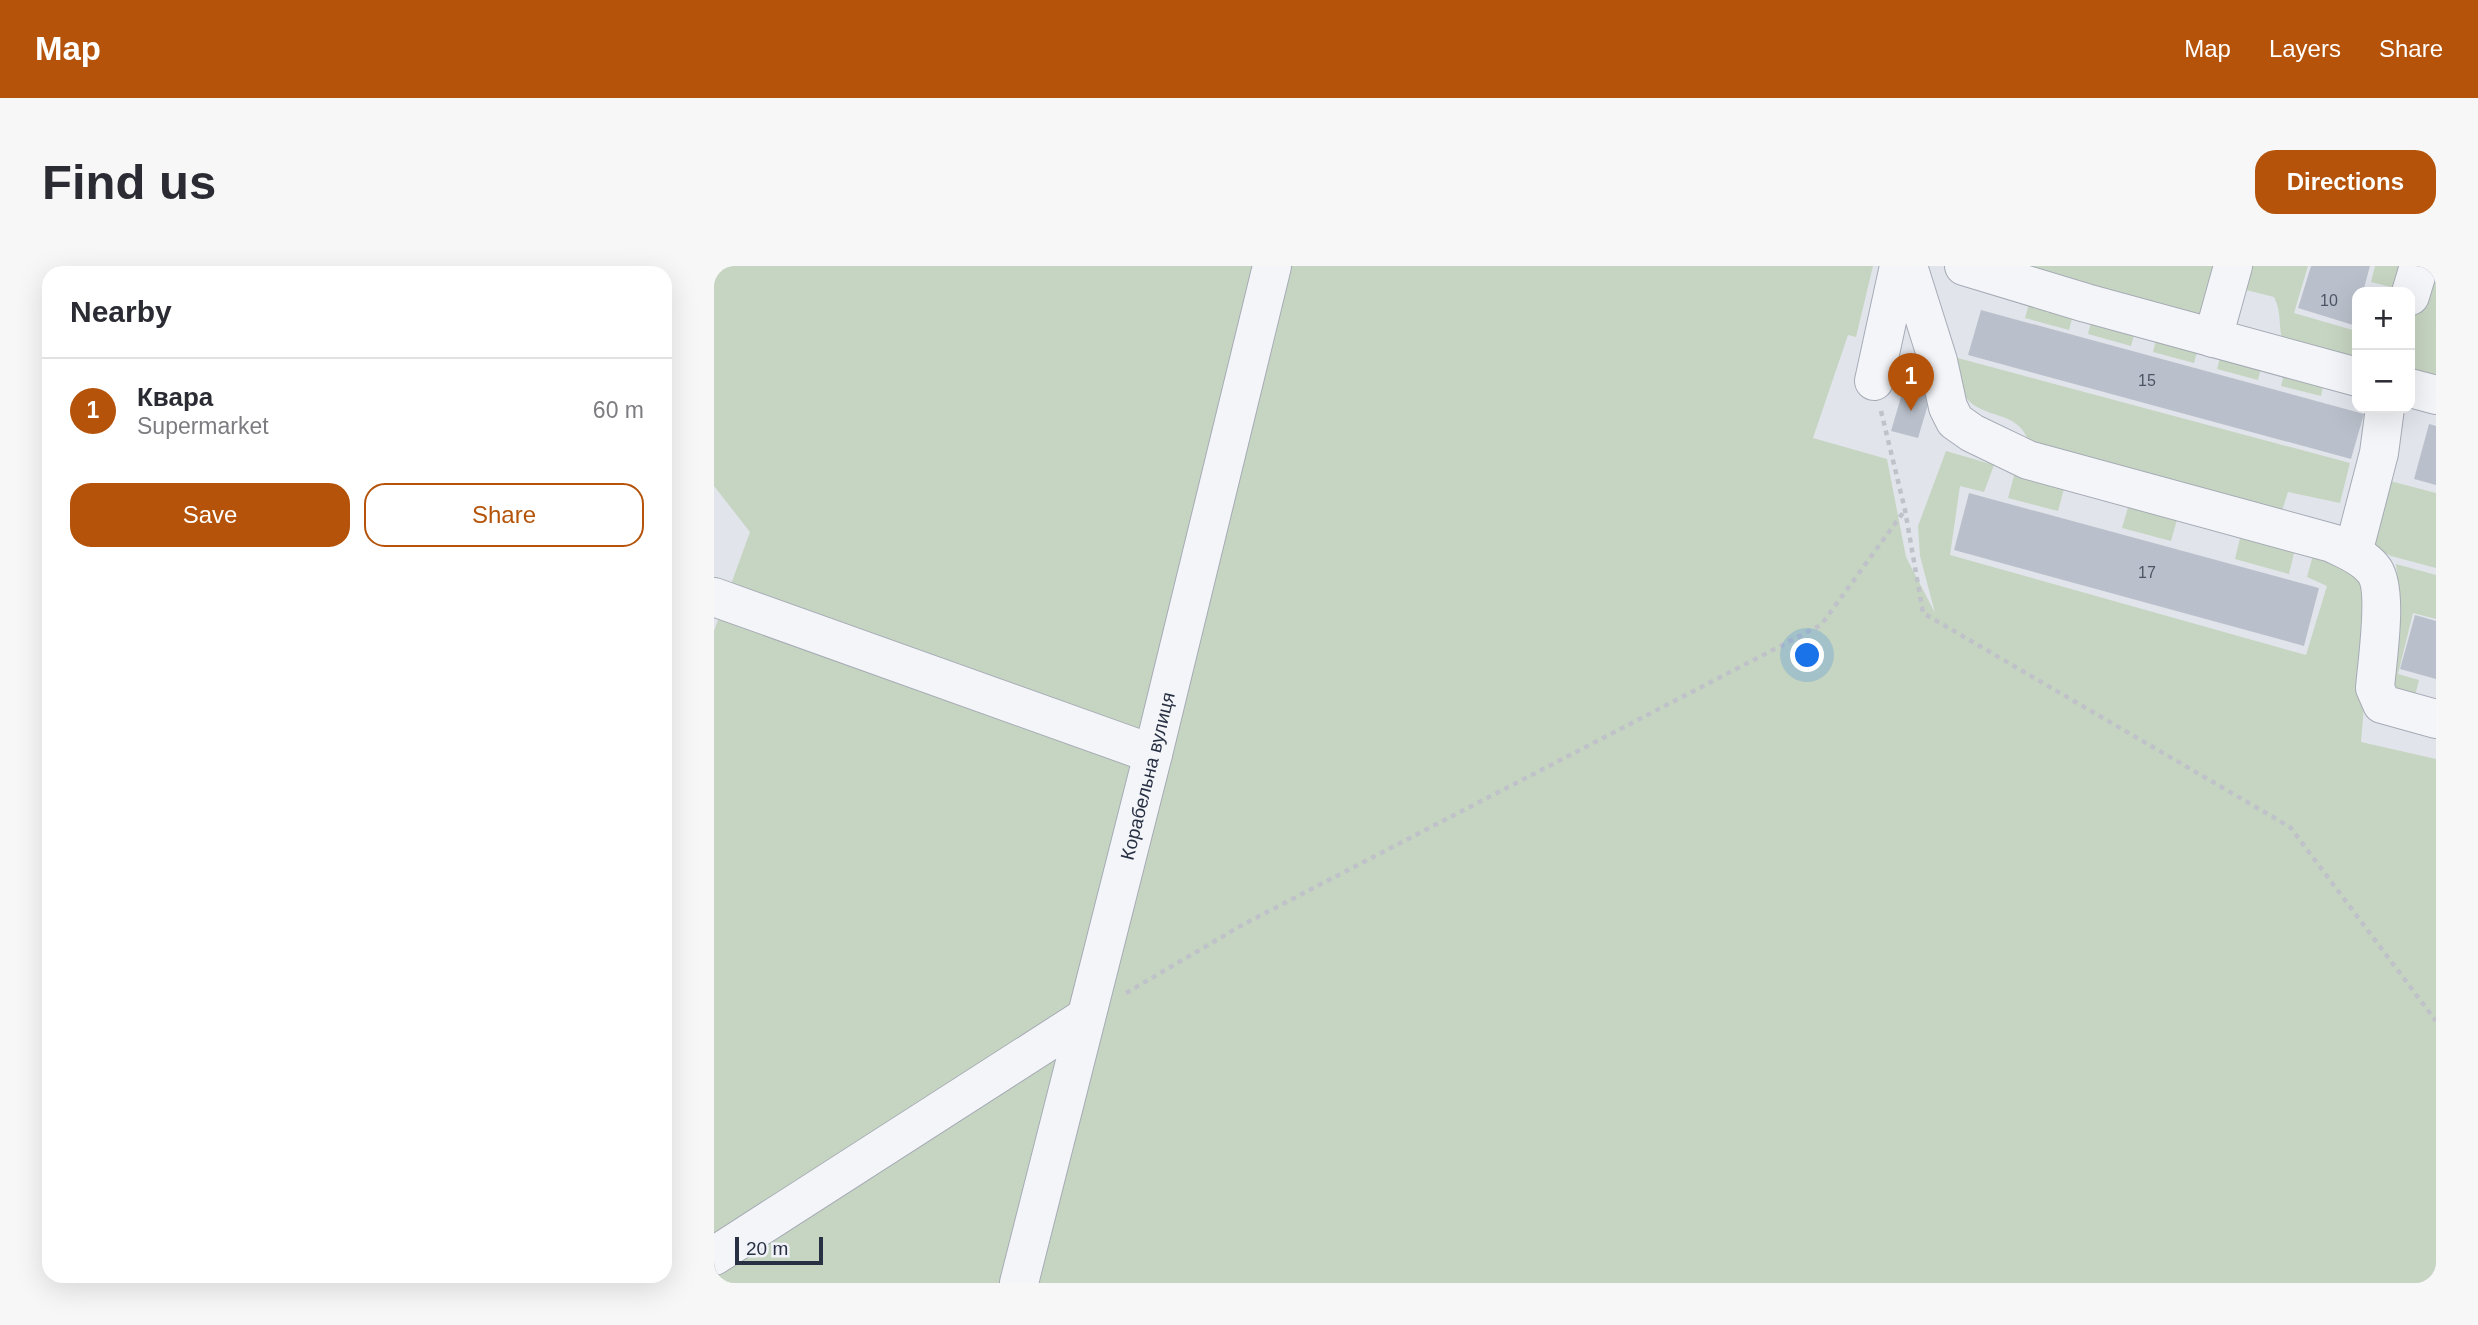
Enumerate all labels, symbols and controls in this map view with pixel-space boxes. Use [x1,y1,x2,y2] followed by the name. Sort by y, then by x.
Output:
[35,30,101,67] text: Map
[2184,35,2231,62] text: Map
[2269,35,2341,62] text: Layers
[2379,35,2443,62] text: Share
[2255,150,2436,214] button: Directions
[42,155,216,209] text: Find us
[2352,287,2415,413] map controls
[2352,287,2415,350] button: +
[2320,292,2338,309] house number: 10
[70,295,172,328] text: Nearby
[2352,350,2415,413] button: −
[1888,353,1934,411] pin: 1
[2138,372,2156,389] house number: 15
[137,382,213,412] text: Квара
[87,397,99,423] text: 1
[593,397,644,423] text: 60 m
[137,413,269,439] text: Supermarket
[70,483,350,547] button: Save
[364,483,644,547] button: Share
[2138,564,2156,581] house number: 17
[1790,638,1824,672] your location
[1116,690,1178,862] street label: Корабельна вулиця
[735,1234,822,1266] scale bar
[746,1238,788,1259] text: 20 m

